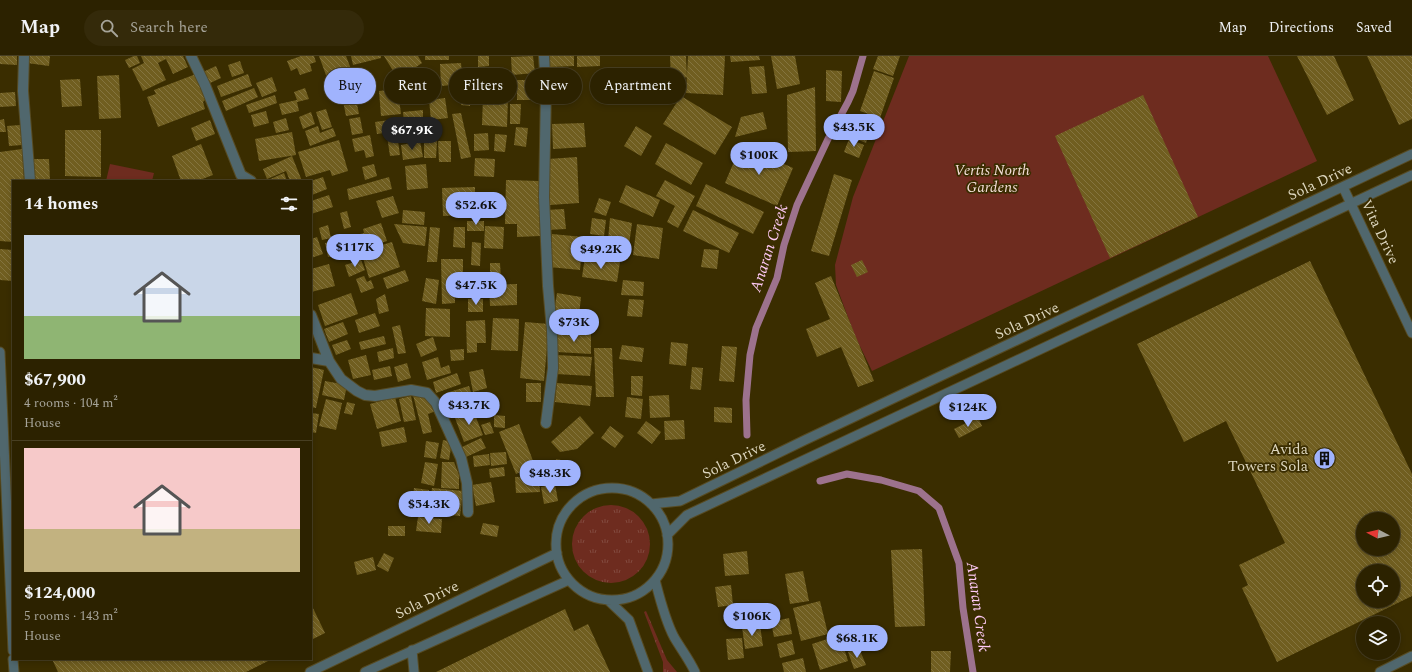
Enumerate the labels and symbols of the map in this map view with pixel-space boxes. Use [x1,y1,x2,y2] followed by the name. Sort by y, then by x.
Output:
[821,114,887,148] pin: $43.5K
[379,117,445,151] pin: $67.9K
[731,142,787,176] pin: $100K
[1284,157,1356,207] street label: Sola Drive
[954,159,1030,199] park label: Vertis North Gardens
[443,192,509,226] pin: $52.6K
[1355,196,1405,268] street label: Vita Drive
[743,201,795,296] water label: Anaran Creek
[327,234,383,268] pin: $117K
[568,236,634,270] pin: $49.2K
[443,272,509,306] pin: $47.5K
[991,296,1063,346] street label: Sola Drive
[550,309,598,343] pin: $73K
[436,392,502,426] pin: $43.7K
[940,394,996,428] pin: $124K
[698,435,770,485] street label: Sola Drive
[1228,438,1309,478] place label: Avida Towers Sola
[1311,445,1337,471] building icon: Avida Towers Sola
[517,460,583,494] pin: $48.3K
[396,491,462,525] pin: $54.3K
[1356,512,1400,556] north arrow
[960,559,996,654] water label: Anaran Creek
[391,575,463,625] street label: Sola Drive
[724,603,780,637] pin: $106K
[824,625,890,659] pin: $68.1K

